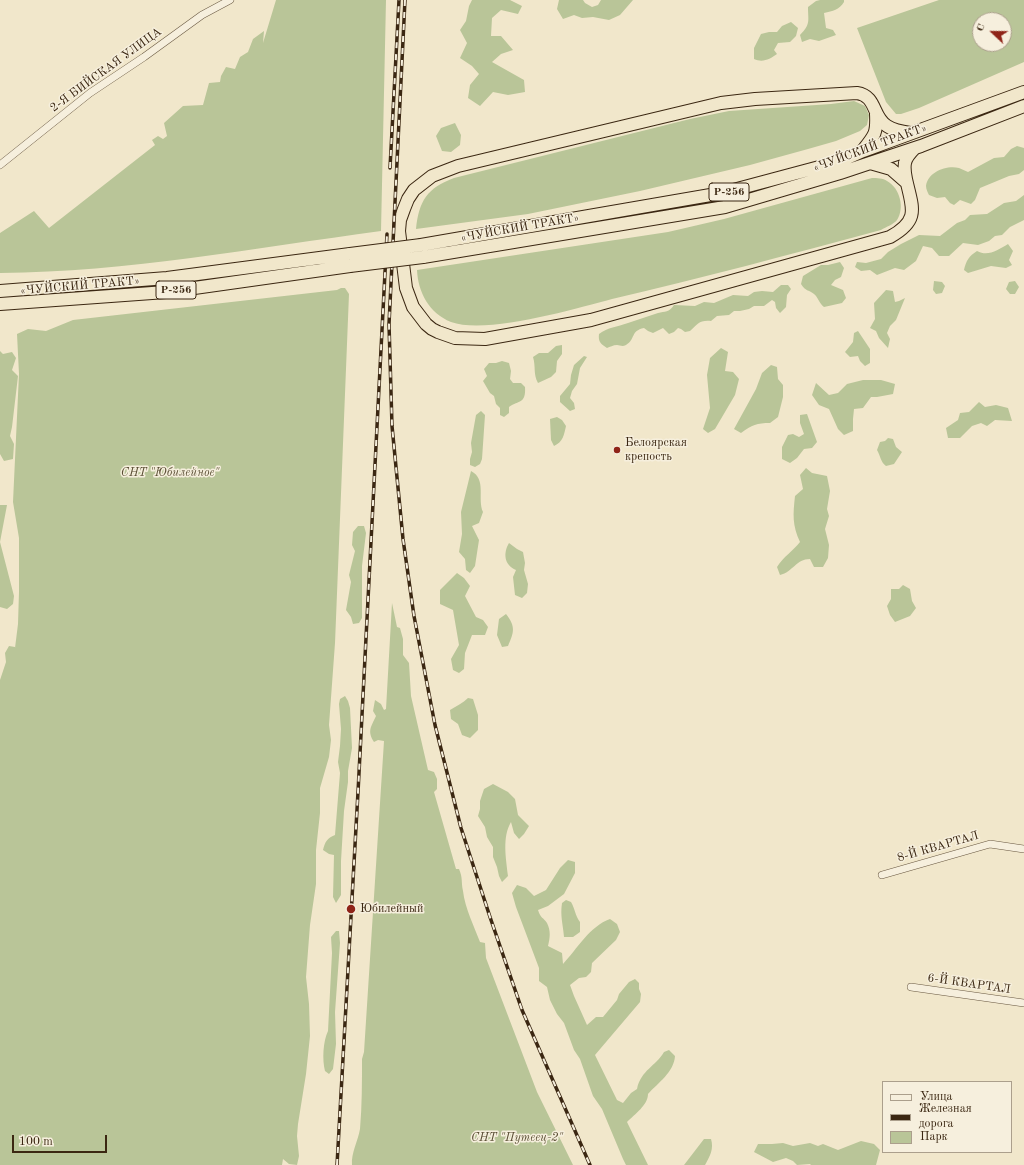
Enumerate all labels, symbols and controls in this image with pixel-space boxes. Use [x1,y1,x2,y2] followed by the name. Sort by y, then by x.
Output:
[972,12,1012,52] north arrow
[975,22,988,33] text: С
[47,25,165,115] street label: 2-Я БИЙСКАЯ УЛИЦА
[811,121,929,175] street label: «ЧУЙСКИЙ ТРАКТ»
[709,183,749,201] road number: Р-256
[460,211,580,245] street label: «ЧУЙСКИЙ ТРАКТ»
[20,274,140,298] street label: «ЧУЙСКИЙ ТРАКТ»
[156,281,196,299] road number: Р-256
[625,436,687,464] place label: Белоярская крепость
[612,445,622,455] marker: Белоярская крепость
[121,466,219,480] park label: СНТ "Юбилейное"
[896,829,980,865] street label: 8-Й КВАРТАЛ
[360,902,423,916] place label: Юбилейный
[345,903,357,915] marker: Юбилейный
[927,971,1011,997] street label: 6-Й КВАРТАЛ
[882,1081,1012,1153] legend
[920,1091,953,1103] text: Улица
[919,1103,972,1130] text: Железная дорога
[14,1127,109,1153] scale bar
[471,1131,563,1145] park label: СНТ "Путеец-2"
[920,1131,948,1143] text: Парк
[19,1136,53,1148] text: 100 m

